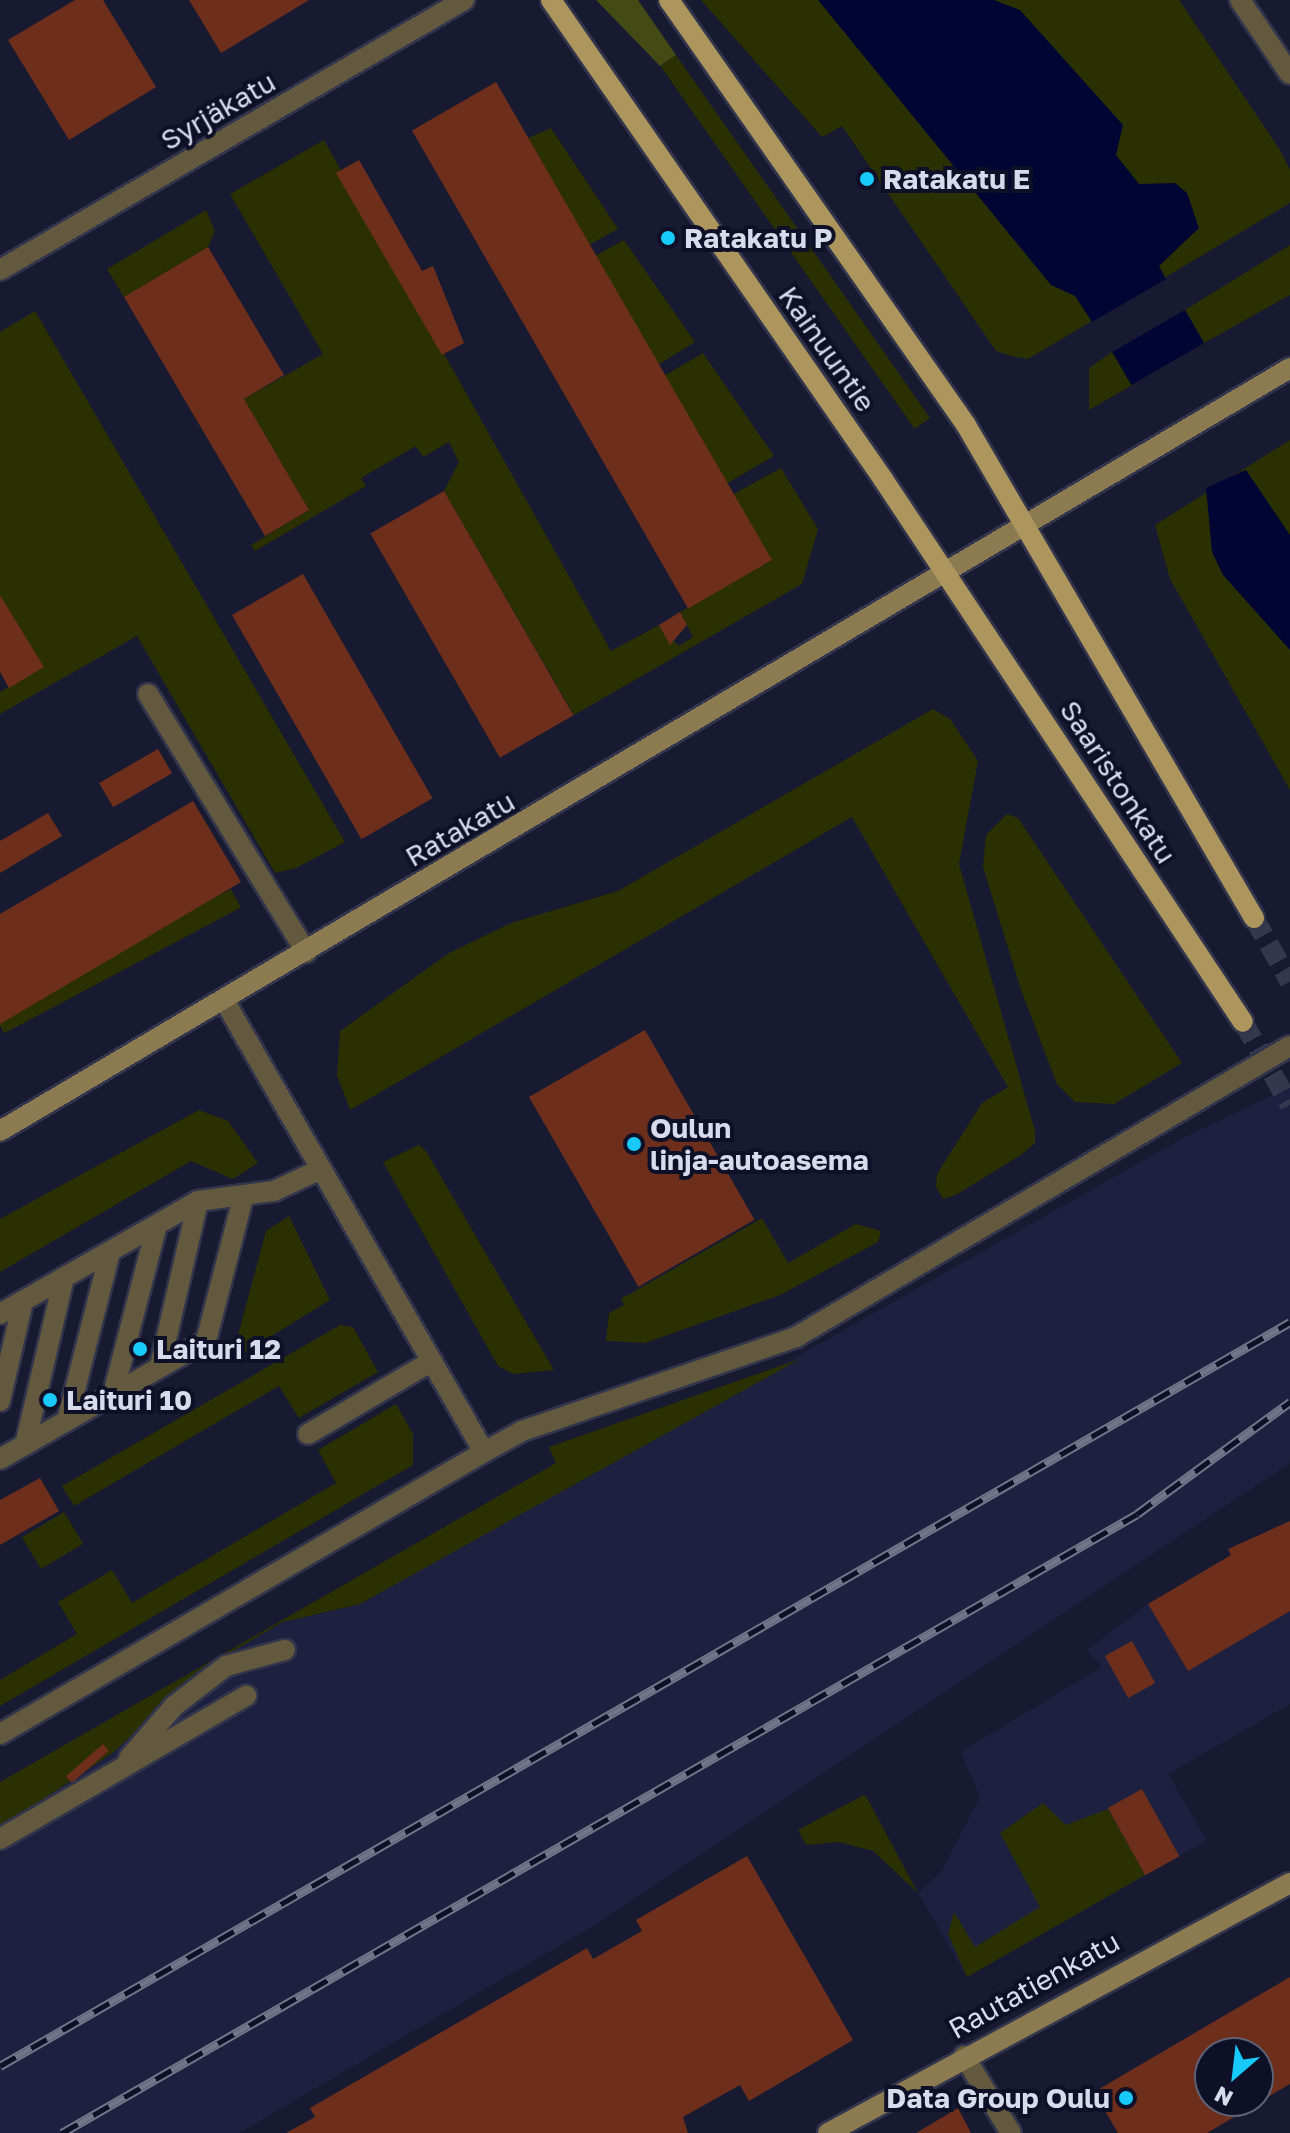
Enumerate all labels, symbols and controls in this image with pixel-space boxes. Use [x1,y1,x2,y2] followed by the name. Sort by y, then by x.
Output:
[155,65,281,157] street label: Syrjäkatu
[883,162,1030,196] place label: Ratakatu E
[858,170,876,188] marker: Ratakatu E
[684,221,833,255] place label: Ratakatu P
[659,229,677,247] marker: Ratakatu P
[772,280,882,418] street label: Kainuuntie
[1053,694,1183,870] street label: Saaristonkatu
[399,784,521,874] street label: Ratakatu
[650,1111,869,1177] place label: Oulun linja-autoasema
[625,1135,643,1153] marker: Oulun linja-autoasema
[156,1332,281,1366] place label: Laituri 12
[131,1340,149,1358] marker: Laituri 12
[66,1383,192,1417] place label: Laituri 10
[41,1391,59,1409] marker: Laituri 10
[943,1924,1125,2046] street label: Rautatienkatu
[1194,2037,1274,2117] north arrow
[886,2081,1110,2115] place label: Data Group Oulu
[1210,2081,1237,2113] text: N
[1117,2089,1135,2107] marker: Data Group Oulu

